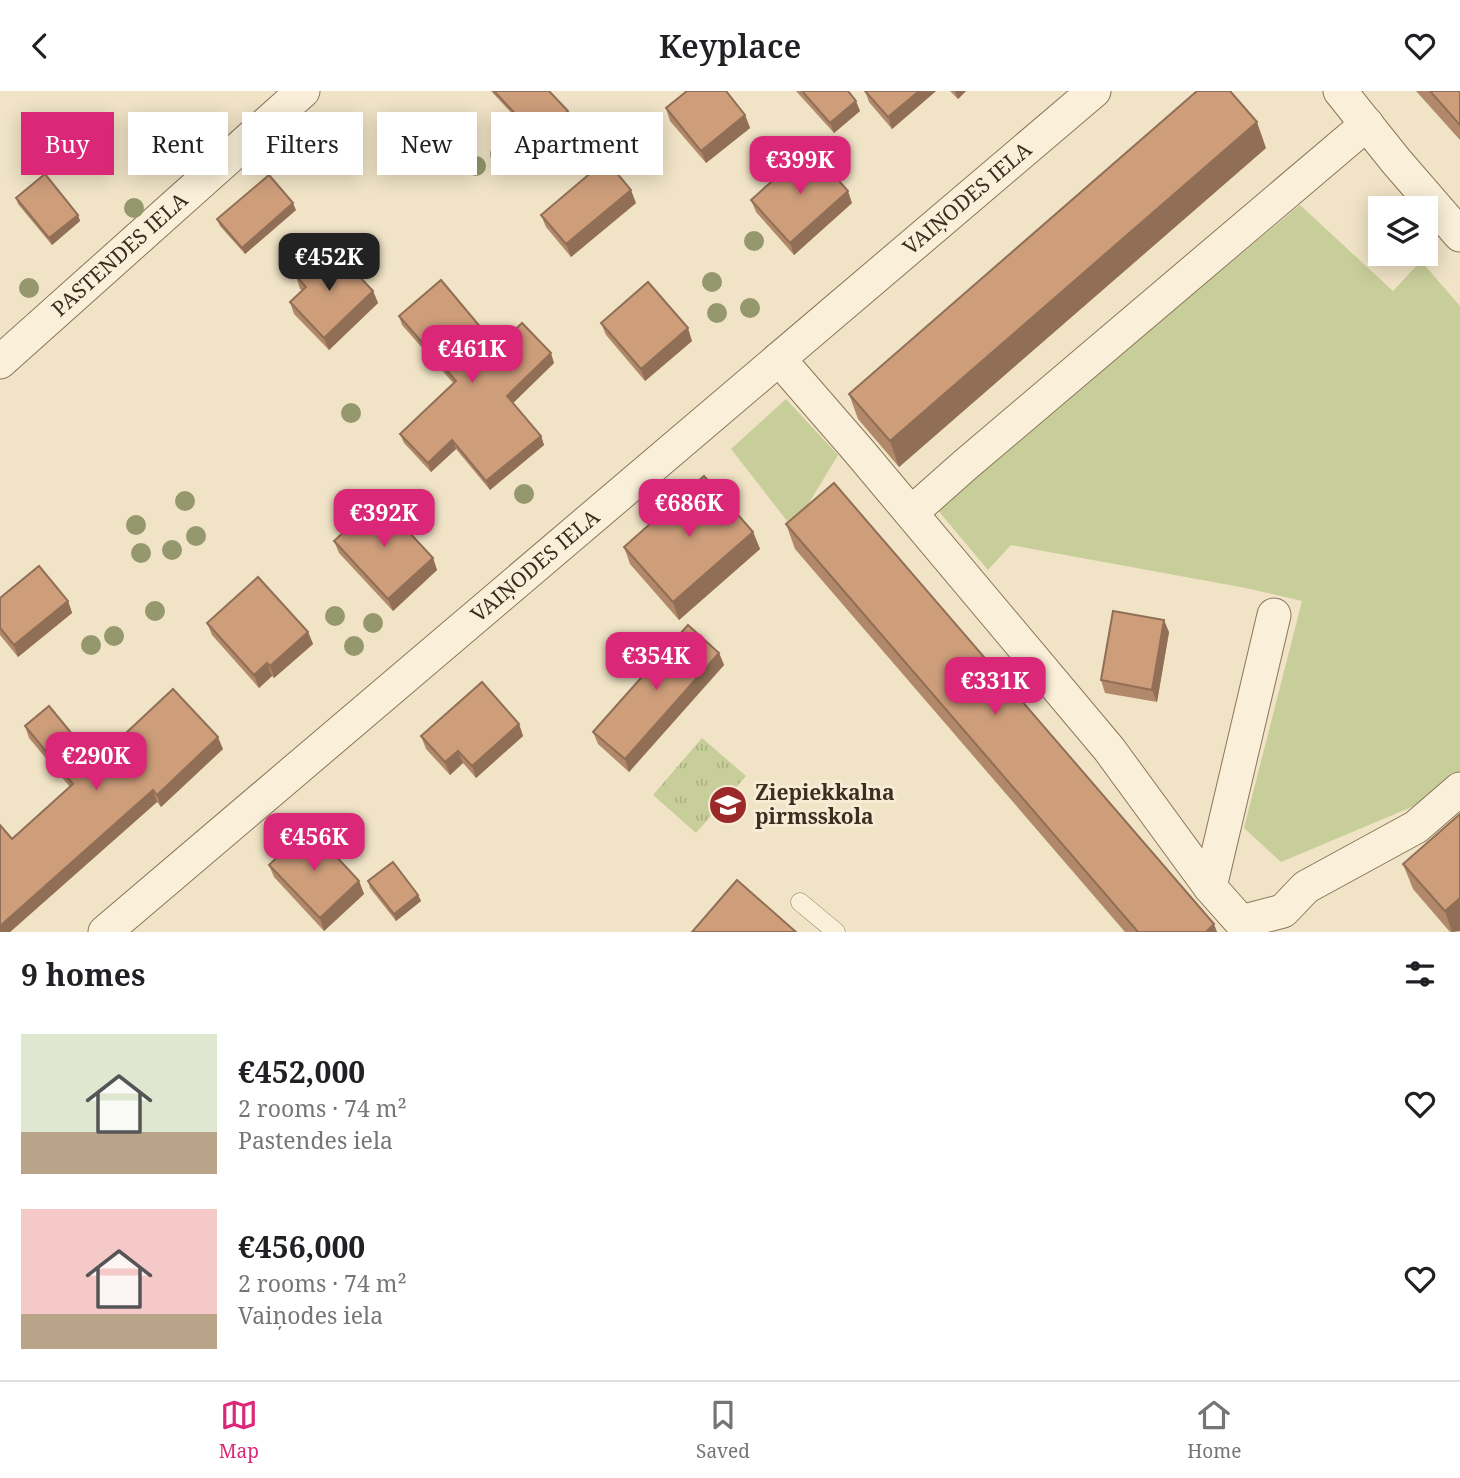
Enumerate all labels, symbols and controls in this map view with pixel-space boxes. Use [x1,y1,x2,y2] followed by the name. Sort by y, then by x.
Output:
[659,24,801,67] text: Keyplace
[21,27,59,65] icon: back
[1401,27,1439,65] icon: heart
[21,112,114,175] chip: Buy
[128,112,228,175] chip: Rent
[242,112,363,175] chip: Filters
[377,112,477,175] chip: New
[491,112,663,175] chip: Apartment
[896,135,1037,261] street label: VAIŅODES IELA
[751,137,849,196] pin: €399K
[766,143,834,175] text: €399K
[45,186,193,322] street label: PASTENDES IELA
[1368,196,1438,266] map controls
[1368,196,1438,266] button: layers
[280,233,378,293] pin: €452K
[295,240,363,272] text: €452K
[423,325,521,385] pin: €461K
[438,332,506,364] text: €461K
[640,479,738,539] pin: €686K
[655,486,723,518] text: €686K
[335,489,433,549] pin: €392K
[350,496,418,528] text: €392K
[465,502,605,628] street label: VAIŅODES IELA
[607,633,705,692] pin: €354K
[622,639,690,671] text: €354K
[946,657,1044,717] pin: €331K
[961,664,1029,696] text: €331K
[47,733,145,792] pin: €290K
[62,739,130,771] text: €290K
[755,778,895,830] place label: Ziepiekkalna pirmsskola
[707,784,749,826] school or university icon: Ziepiekkalna pirmsskola
[265,813,363,873] pin: €456K
[280,820,348,852] text: €456K
[21,954,145,995] text: 9 homes
[1401,955,1439,993] icon: filters
[238,1051,365,1092] text: €452,000
[77,1062,161,1146] icon: home
[1401,1085,1439,1123] icon: heart
[238,1092,407,1124] text: 2 rooms · 74 m²
[238,1124,393,1156] text: Pastendes iela
[238,1226,365,1267] text: €456,000
[77,1237,161,1321] icon: home
[1401,1260,1439,1298] icon: heart
[238,1267,407,1299] text: 2 rooms · 74 m²
[238,1299,383,1331] text: Vaiņodes iela
[219,1396,259,1464] tab: Map
[696,1396,750,1464] tab: Saved
[1187,1396,1241,1464] tab: Home

